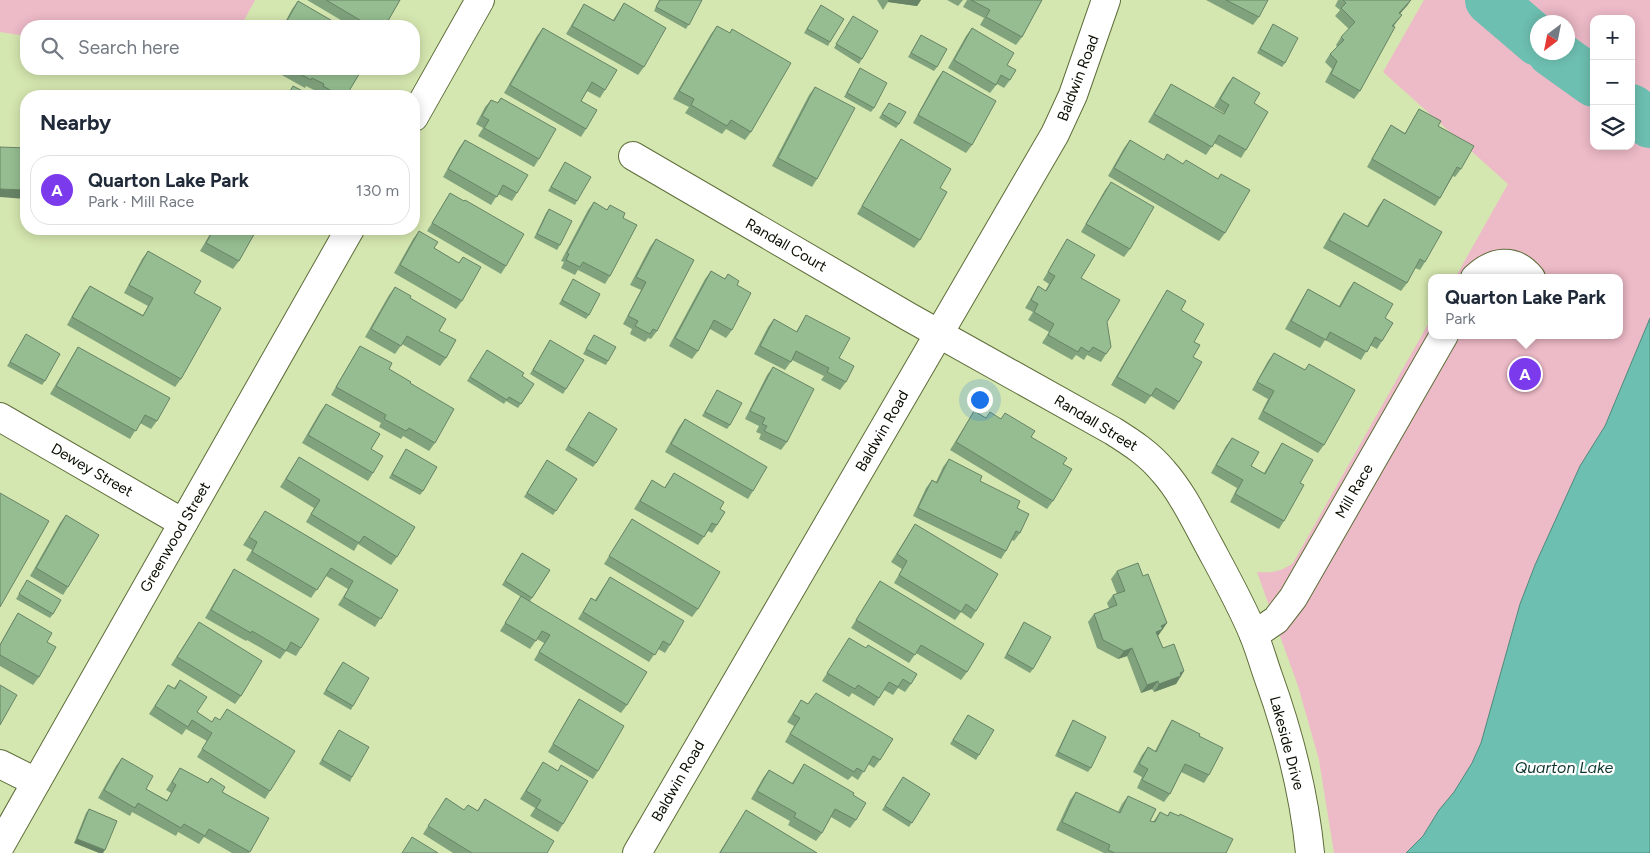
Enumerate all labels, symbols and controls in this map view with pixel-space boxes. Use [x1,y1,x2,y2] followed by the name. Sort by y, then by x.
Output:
[1530,15,1575,60] north arrow
[1590,15,1635,150] map controls
[1590,15,1635,60] button: +
[20,20,420,75] search box
[1053,32,1103,124] street label: Baldwin Road
[38,34,66,62] icon: search
[78,36,180,59] text: Search here
[1590,60,1635,105] button: −
[1590,105,1635,150] button: layers
[40,110,111,135] text: Nearby
[88,169,249,192] text: Quarton Lake Park
[51,181,63,200] text: A
[356,181,399,200] text: 130 m
[88,192,194,211] text: Park · Mill Race
[742,215,830,276] street label: Randall Court
[1428,274,1623,339] popup
[1445,286,1606,309] text: Quarton Lake Park
[1445,309,1476,328] text: Park
[1509,355,1541,393] pin: A
[852,387,912,475] street label: Baldwin Road
[967,387,993,413] your location
[1051,391,1141,455] street label: Randall Street
[48,439,136,501] street label: Dewey Street
[1331,461,1377,521] street label: Mill Race
[136,478,214,595] street label: Greenwood Street
[1266,694,1308,792] street label: Lakeside Drive
[648,737,708,825] street label: Baldwin Road
[1515,758,1614,777] water label: Quarton Lake

